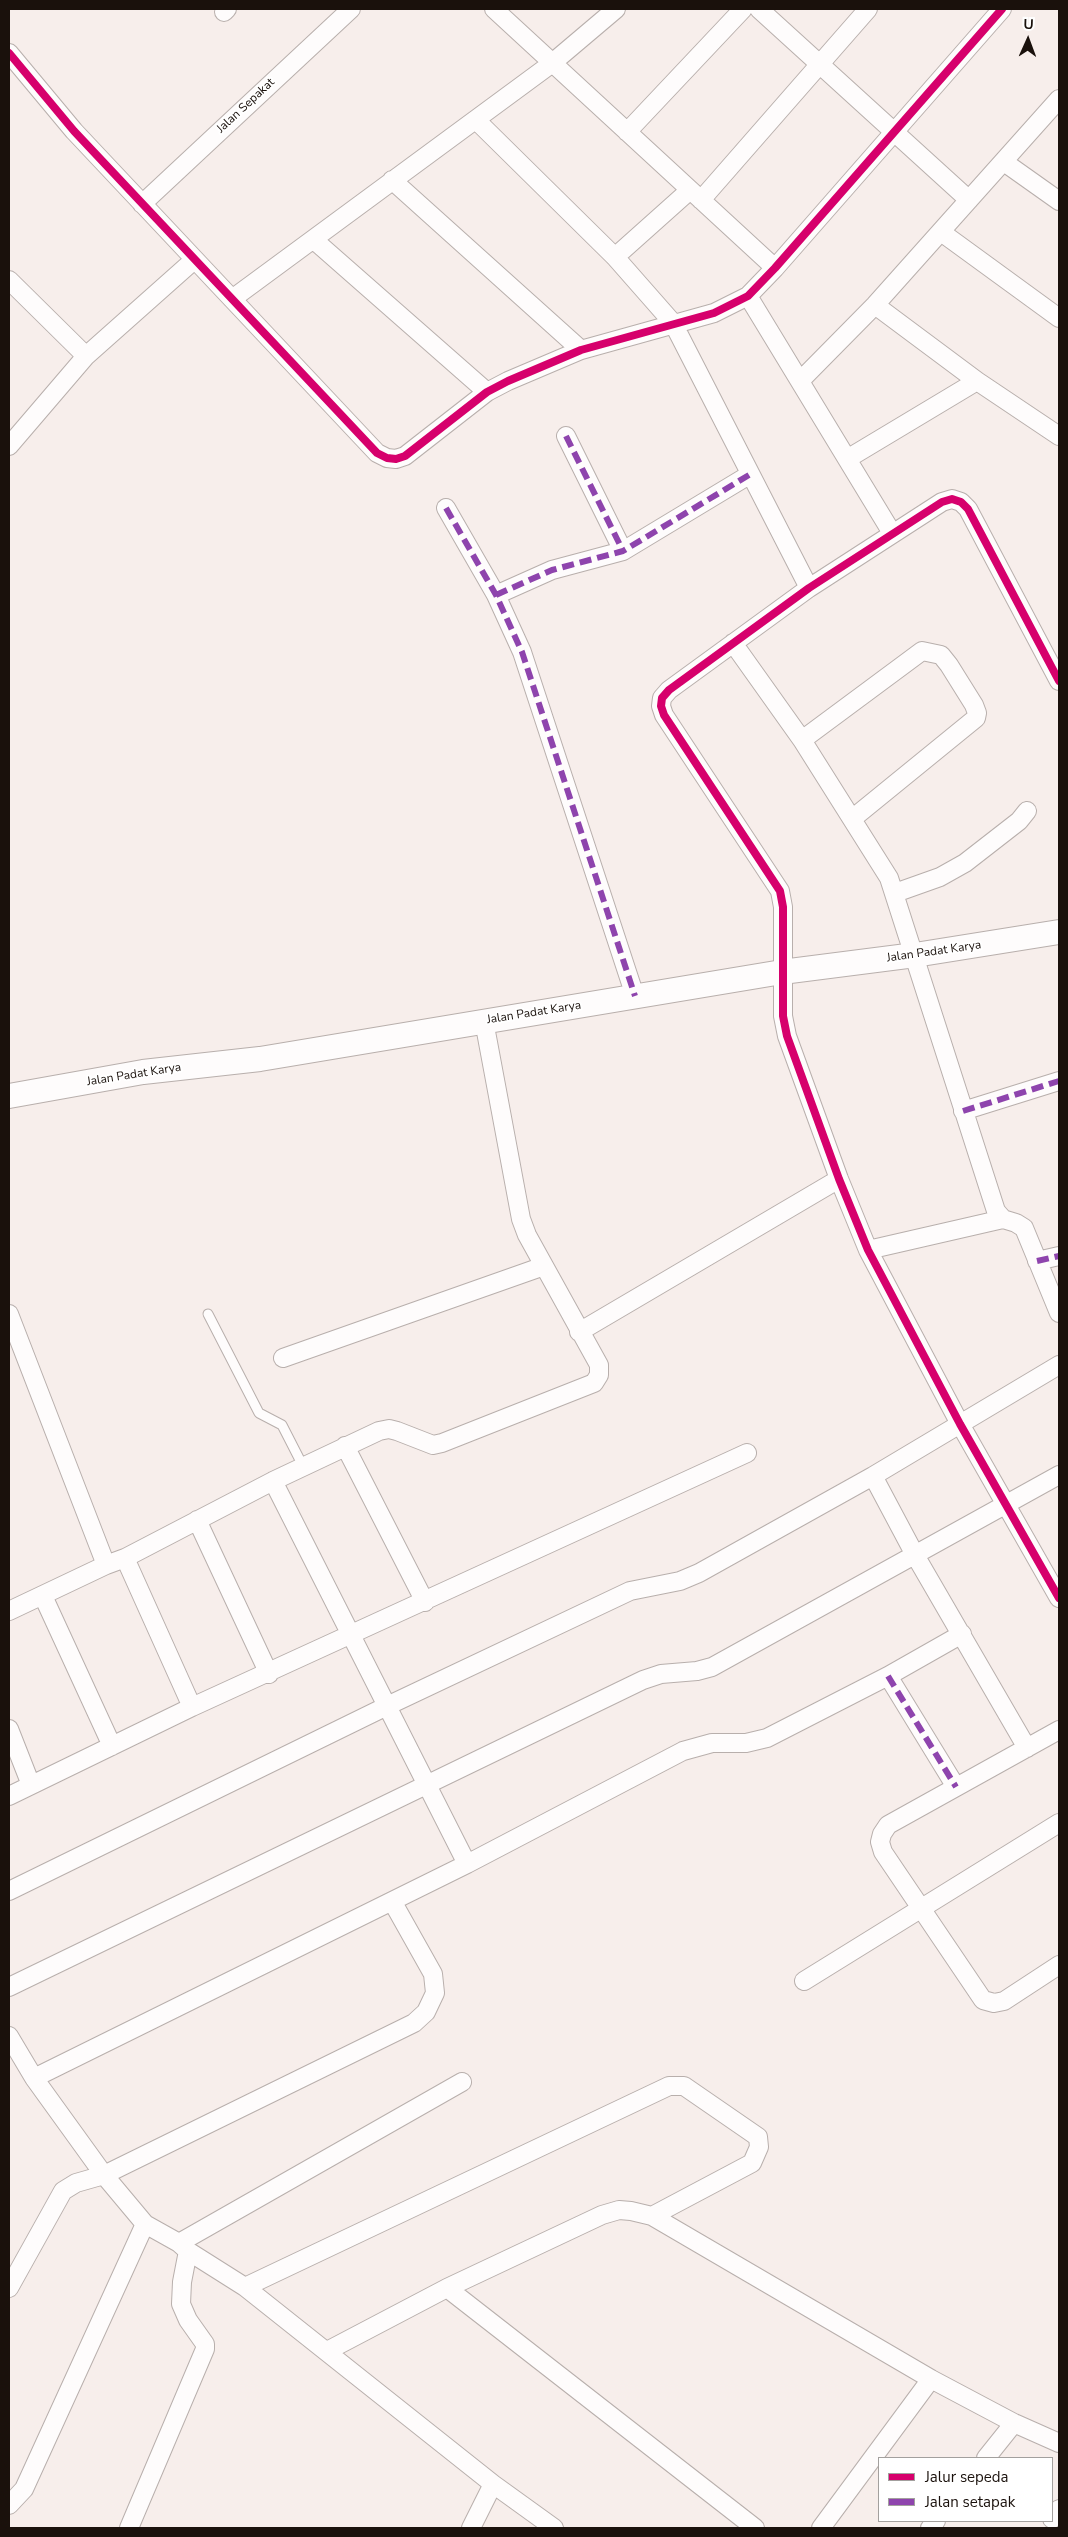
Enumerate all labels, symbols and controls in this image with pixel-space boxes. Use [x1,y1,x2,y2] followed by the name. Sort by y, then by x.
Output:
[1003,15,1053,65] north arrow
[1023,15,1034,34] text: U
[214,76,278,136] street label: Jalan Sepakat
[886,938,982,966] street label: Jalan Padat Karya
[486,998,582,1028] street label: Jalan Padat Karya
[86,1060,182,1090] street label: Jalan Padat Karya
[878,2457,1053,2522] legend
[925,2467,1009,2487] text: Jalur sepeda
[925,2492,1015,2512] text: Jalan setapak

